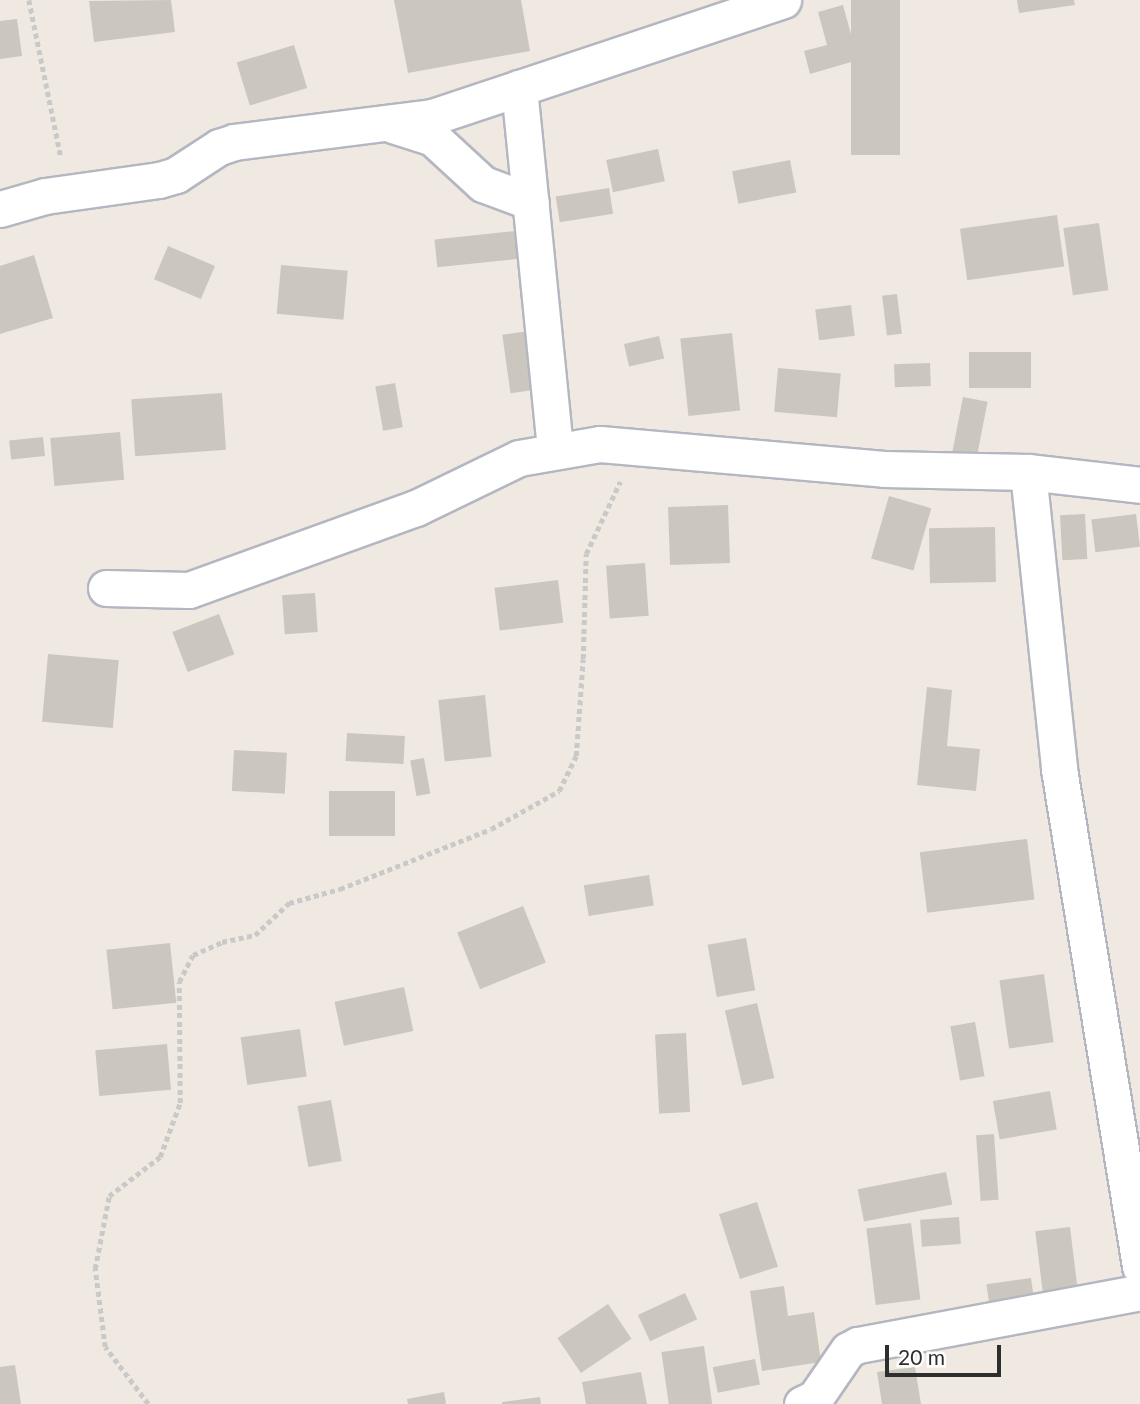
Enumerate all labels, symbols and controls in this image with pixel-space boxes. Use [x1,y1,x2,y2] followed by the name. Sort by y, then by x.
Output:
[888,1330,1004,1374] scale bar
[898,1344,945,1369] text: 20 m

